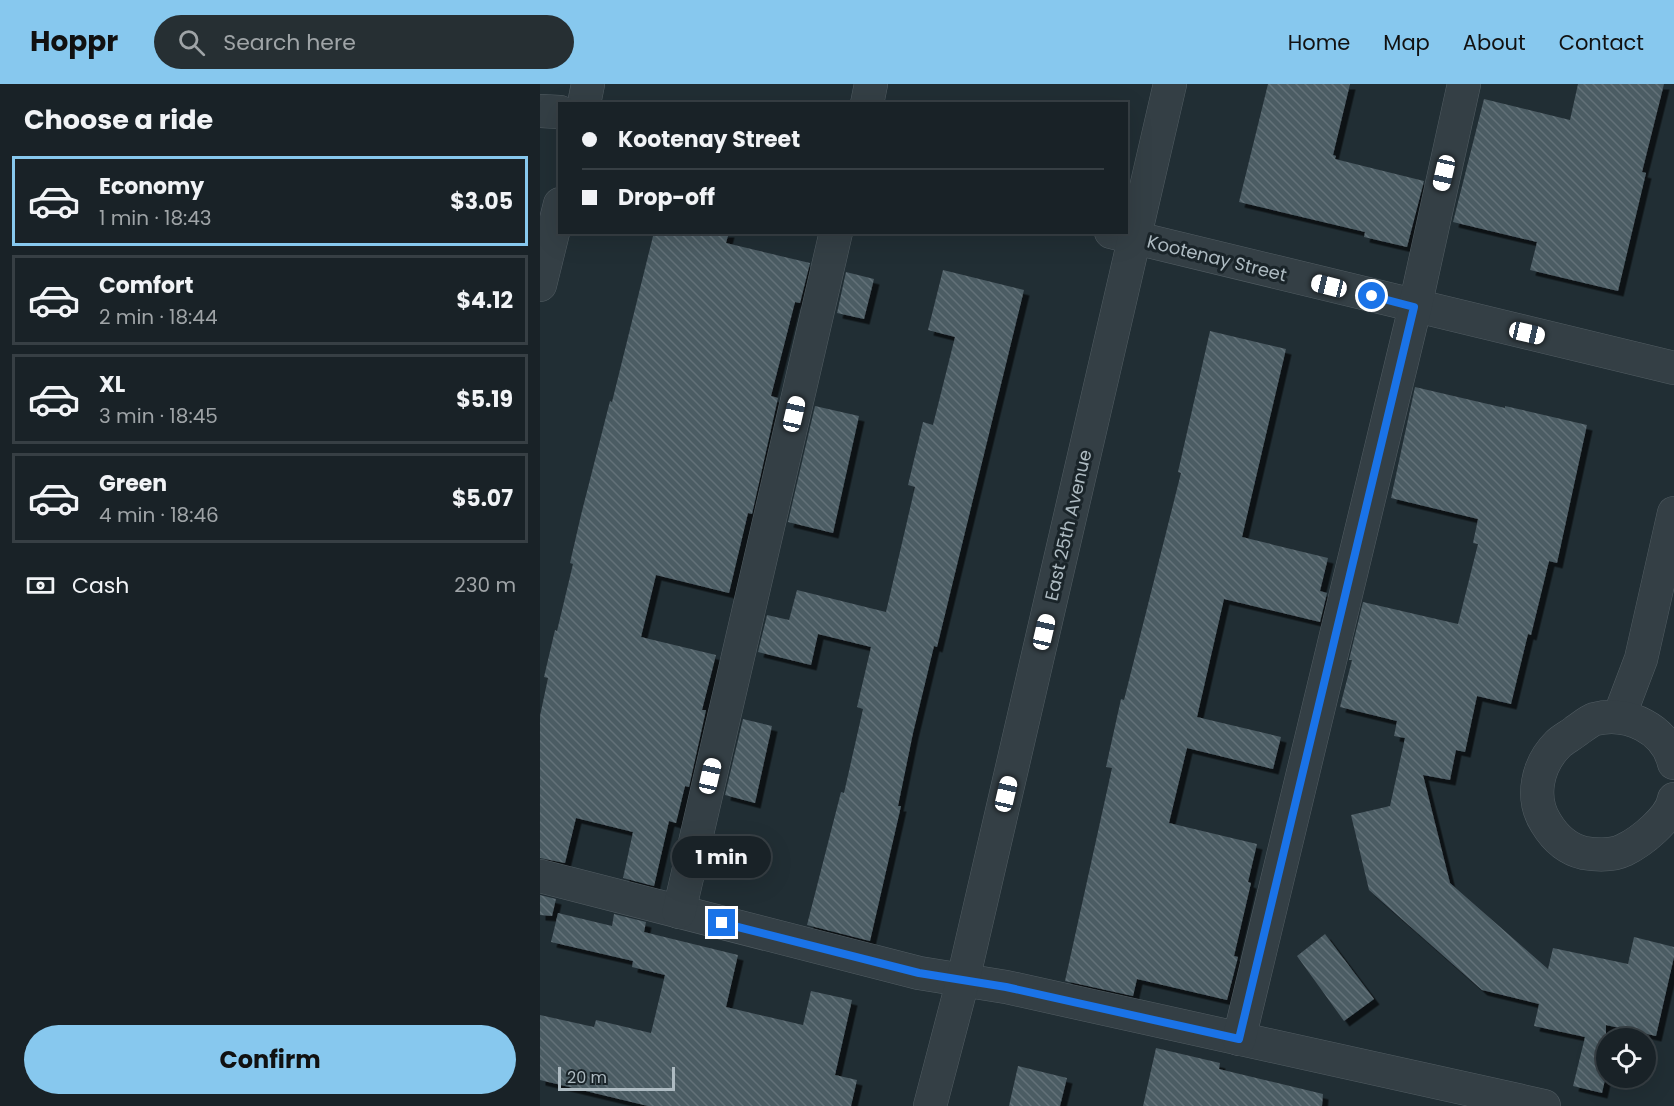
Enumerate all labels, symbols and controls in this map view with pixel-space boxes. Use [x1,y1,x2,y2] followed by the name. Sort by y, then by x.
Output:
[154,15,574,69] search box
[30,22,118,61] text: Hoppr
[175,26,208,59] icon: search
[223,27,356,58] text: Search here
[1288,28,1350,57] text: Home
[1383,28,1430,57] text: Map
[1463,28,1526,57] text: About
[1559,28,1644,57] text: Contact
[24,101,213,138] text: Choose a ride
[618,124,800,155] text: Kootenay Street
[1431,153,1457,193] car
[99,171,204,202] text: Economy
[27,174,81,228] icon: car
[618,182,715,213] text: Drop-off
[450,186,513,217] text: $3.05
[99,204,212,232] text: 1 min · 18:43
[1145,229,1289,287] street label: Kootenay Street
[99,270,193,301] text: Comfort
[27,273,81,327] icon: car
[1309,273,1349,299] car
[1358,282,1385,309] route start
[457,285,513,316] text: $4.12
[99,303,218,331] text: 2 min · 18:44
[1507,320,1547,346] car
[99,369,125,400] text: XL
[27,372,81,426] icon: car
[456,384,513,415] text: $5.19
[781,394,807,434] car
[99,402,218,430] text: 3 min · 18:45
[1038,447,1098,603] street label: East 25th Avenue
[99,468,167,499] text: Green
[27,471,81,525] icon: car
[452,483,513,514] text: $5.07
[99,501,219,529] text: 4 min · 18:46
[24,569,57,602] icon: cash
[72,570,129,601] text: Cash
[454,571,516,599] text: 230 m
[1031,612,1057,652] car
[697,756,723,796] car
[993,774,1019,814] car
[672,836,771,878] callout: 1 min
[695,843,748,871] text: 1 min
[708,909,735,936] route end
[24,1025,516,1094] button: Confirm
[1596,1028,1656,1088] map controls
[1596,1028,1656,1088] button: locate
[558,1064,675,1092] scale bar
[567,1066,607,1089] text: 20 m

